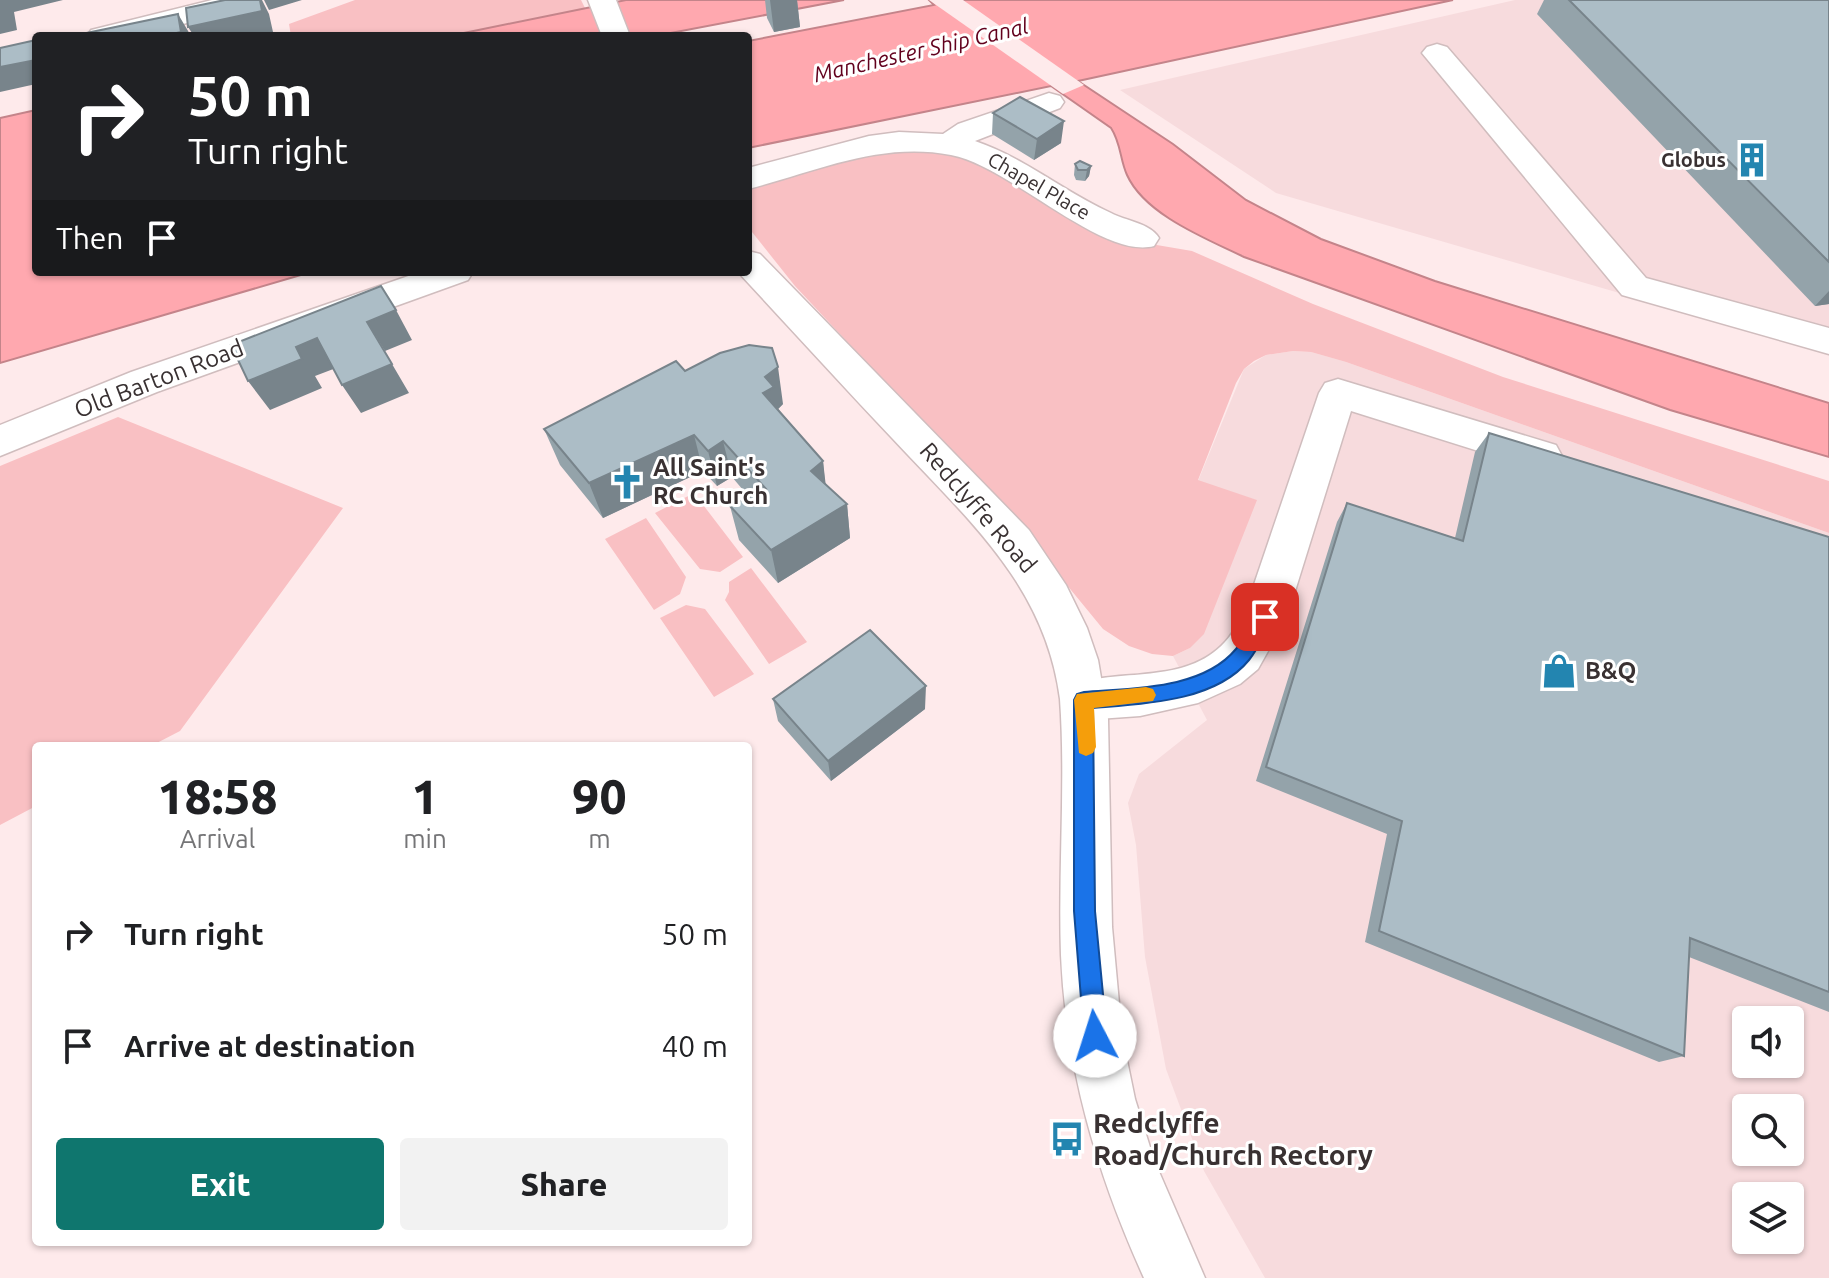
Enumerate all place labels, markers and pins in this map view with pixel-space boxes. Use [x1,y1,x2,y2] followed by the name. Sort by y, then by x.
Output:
[1733,141,1771,179] building icon: Globus
[1661,148,1726,171] place label: Globus
[653,454,768,509] place label: All Saint's RC Church
[608,463,646,501] church icon: All Saint's RC Church
[1231,583,1299,651] pin
[1540,652,1578,690] shop icon: B&Q
[1585,657,1636,684] place label: B&Q
[1093,1107,1373,1170] place label: Redclyffe Road/Church Rectory
[1048,1120,1086,1158] bus stop icon: Redclyffe Road/Church Rectory

